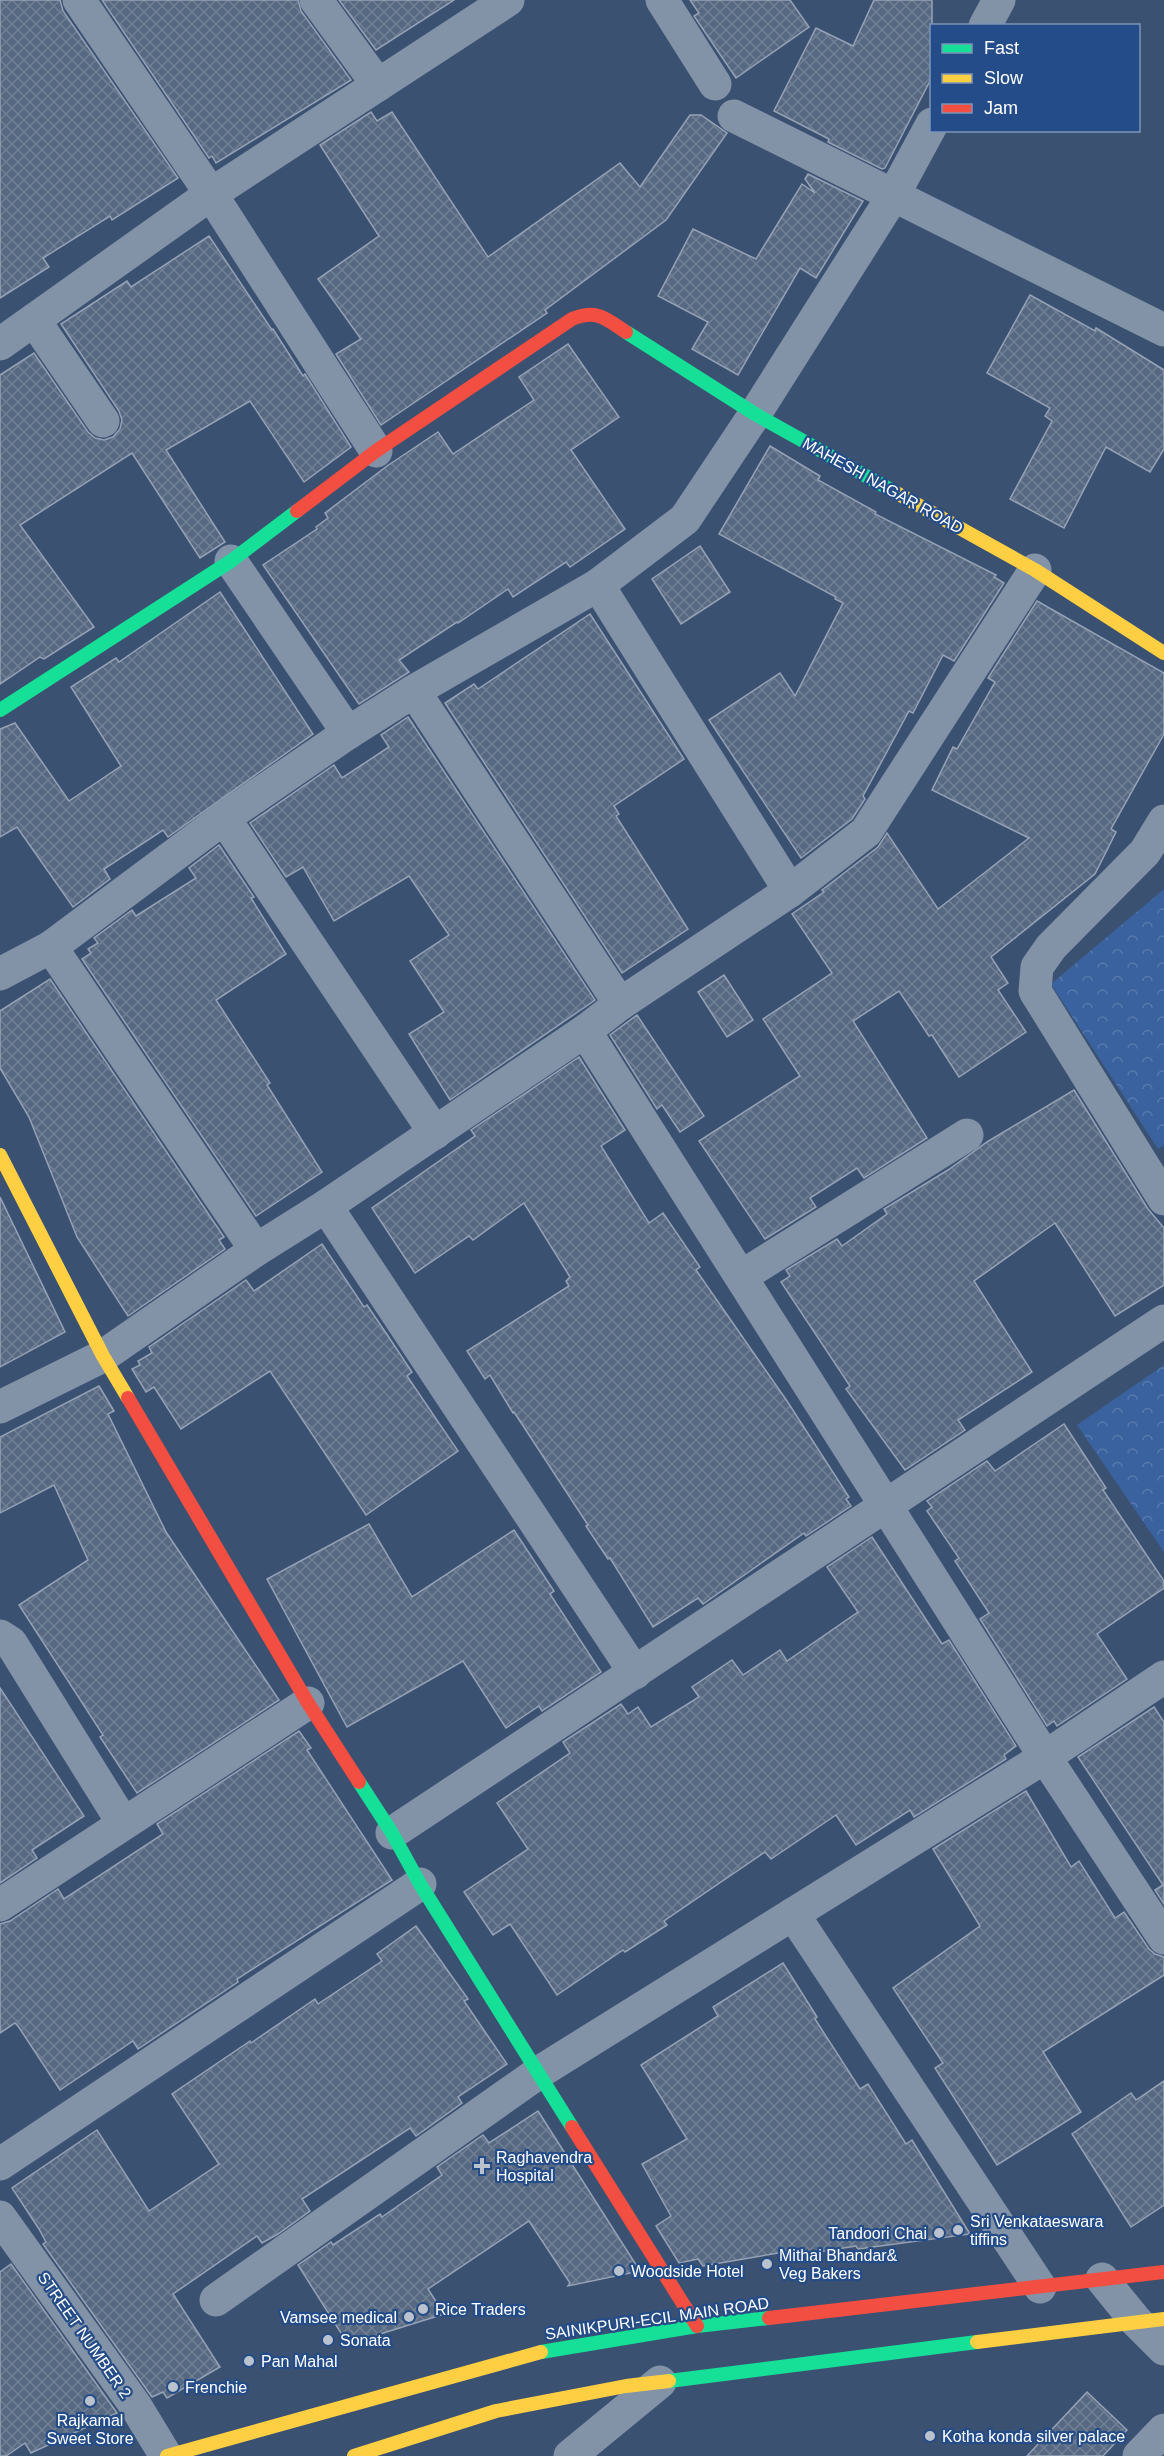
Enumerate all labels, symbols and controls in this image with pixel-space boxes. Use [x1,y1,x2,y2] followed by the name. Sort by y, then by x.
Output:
[930,24,1140,132] legend
[984,38,1019,58] text: Fast
[984,68,1024,88] text: Slow
[984,98,1018,118] text: Jam
[800,434,966,537] street label: MAHESH NAGAR ROAD
[496,2149,592,2184] place label: Raghavendra Hospital
[473,2157,491,2175] marker: Raghavendra Hospital
[970,2213,1104,2248] place label: Sri Venkataeswara tiffins
[951,2223,965,2237] marker: Sri Venkataeswara tiffins
[828,2225,927,2242] place label: Tandoori Chai
[932,2226,946,2240] marker: Tandoori Chai
[779,2247,898,2282] place label: Mithai Bhandar& Veg Bakers
[760,2257,774,2271] marker: Mithai Bhandar& Veg Bakers
[631,2263,744,2280] place label: Woodside Hotel
[612,2264,626,2278] marker: Woodside Hotel
[35,2269,135,2402] street label: STREET NUMBER 2
[544,2294,770,2343] street label: SAINIKPURI-ECIL MAIN ROAD
[435,2301,526,2318] place label: Rice Traders
[416,2302,430,2316] marker: Rice Traders
[280,2309,397,2326] place label: Vamsee medical
[402,2310,416,2324] marker: Vamsee medical
[340,2332,391,2349] place label: Sonata
[321,2333,335,2347] marker: Sonata
[261,2353,338,2370] place label: Pan Mahal
[242,2354,256,2368] marker: Pan Mahal
[185,2379,247,2396] place label: Frenchie
[166,2380,180,2394] marker: Frenchie
[83,2394,97,2408] marker: Rajkamal Sweet Store
[46,2412,134,2447] place label: Rajkamal Sweet Store
[942,2428,1125,2445] place label: Kotha konda silver palace
[923,2429,937,2443] marker: Kotha konda silver palace

